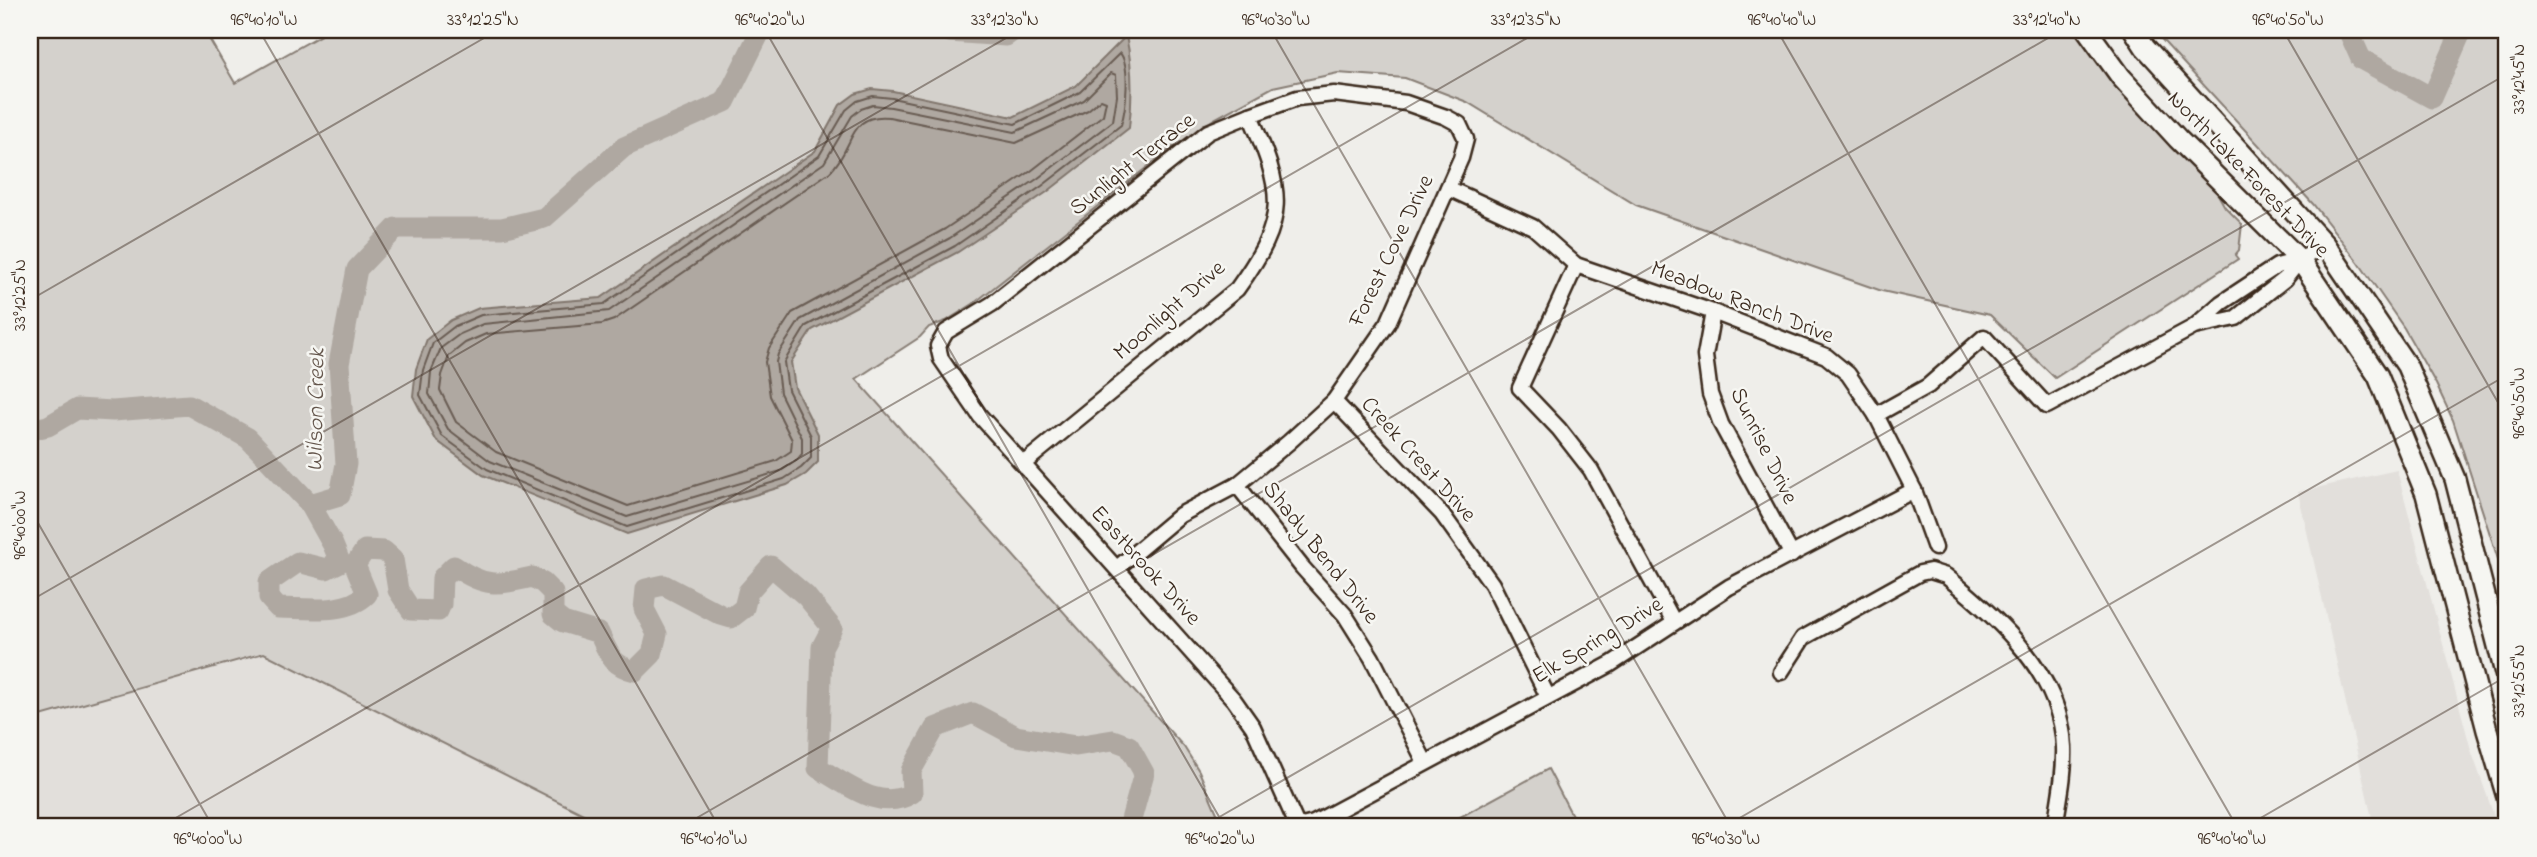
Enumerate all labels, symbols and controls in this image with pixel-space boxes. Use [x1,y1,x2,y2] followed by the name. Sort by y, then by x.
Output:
[231,8,298,34] text: 96°40'10"W
[447,8,519,34] text: 33°12'25"N
[735,8,805,34] text: 96°40'20"W
[971,8,1039,34] text: 33°12'30"N
[1242,8,1310,34] text: 96°40'30"W
[1491,8,1561,34] text: 33°12'35"N
[1748,8,1816,34] text: 96°40'40"W
[2013,8,2081,34] text: 33°12'40"N
[2252,8,2324,34] text: 96°40'50"W
[2507,44,2533,114] text: 33°12'45"N
[2159,84,2337,267] street label: North Lake Forest Drive
[1063,105,1204,225] street label: Sunlight Terrace
[1340,169,1443,334] street label: Forest Cove Drive
[1107,252,1234,370] street label: Moonlight Drive
[1646,253,1839,353] street label: Meadow Ranch Drive
[8,259,34,331] text: 33°12'25"N
[298,347,336,472] water label: Wilson Creek
[2507,367,2533,439] text: 96°40'50"W
[1720,382,1806,511] street label: Sunrise Drive
[1352,390,1484,531] street label: Creek Crest Drive
[1252,475,1387,633] street label: Shady Bend Drive
[8,490,34,559] text: 96°40'00"W
[1082,498,1209,634] street label: Eastbrook Drive
[1526,588,1671,694] street label: Elk Spring Drive
[2507,644,2533,718] text: 33°12'55"N
[174,827,243,853] text: 96°40'00"W
[681,827,748,853] text: 96°40'10"W
[1185,827,1255,853] text: 96°40'20"W
[1692,827,1760,853] text: 96°40'30"W
[2198,827,2266,853] text: 96°40'40"W

